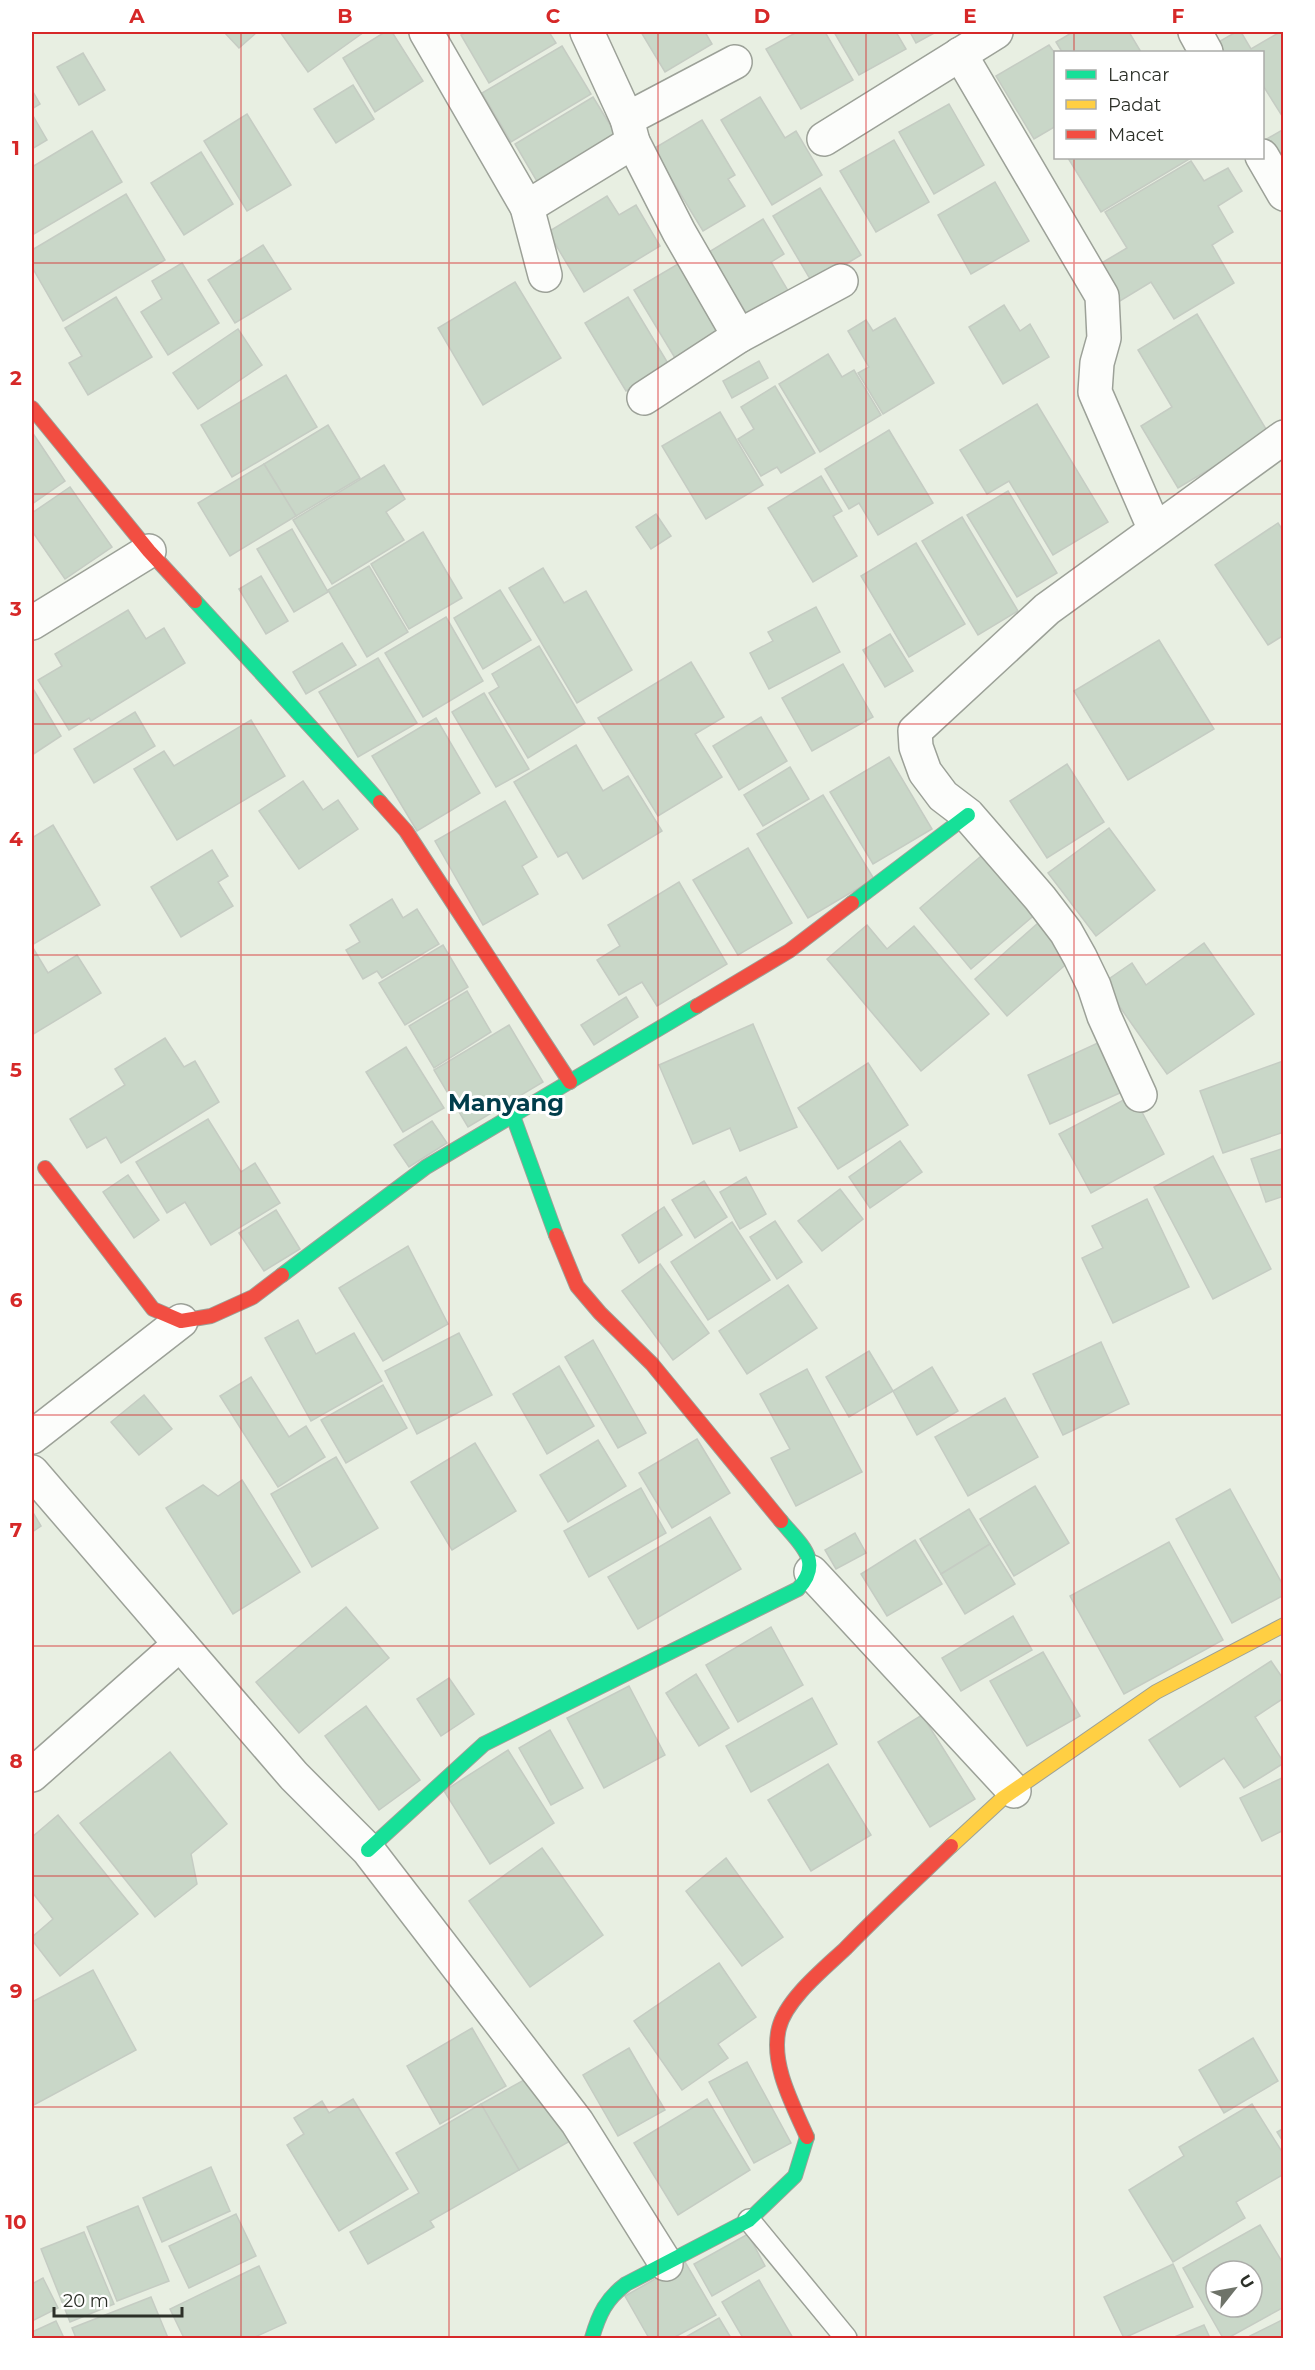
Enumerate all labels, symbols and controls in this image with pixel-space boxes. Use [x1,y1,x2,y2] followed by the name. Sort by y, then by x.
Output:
[128,4,145,28] text: A
[337,4,353,28] text: B
[546,4,561,28] text: C
[754,4,770,28] text: D
[963,4,977,28] text: E
[1172,4,1185,28] text: F
[1054,51,1264,159] legend
[1108,64,1169,86] text: Lancar
[1108,94,1161,116] text: Padat
[1108,124,1164,146] text: Macet
[12,136,20,160] text: 1
[10,366,22,390] text: 2
[9,597,22,621] text: 3
[9,827,23,851] text: 4
[10,1058,22,1082] text: 5
[448,1088,564,1117] district label: Manyang
[10,1288,23,1312] text: 6
[10,1518,22,1542] text: 7
[9,1749,23,1773] text: 8
[10,1979,22,2003] text: 9
[5,2210,27,2234] text: 10
[1204,2259,1264,2319] north arrow
[1235,2271,1258,2292] text: U
[54,2280,182,2318] scale bar
[63,2290,109,2312] text: 20 m

